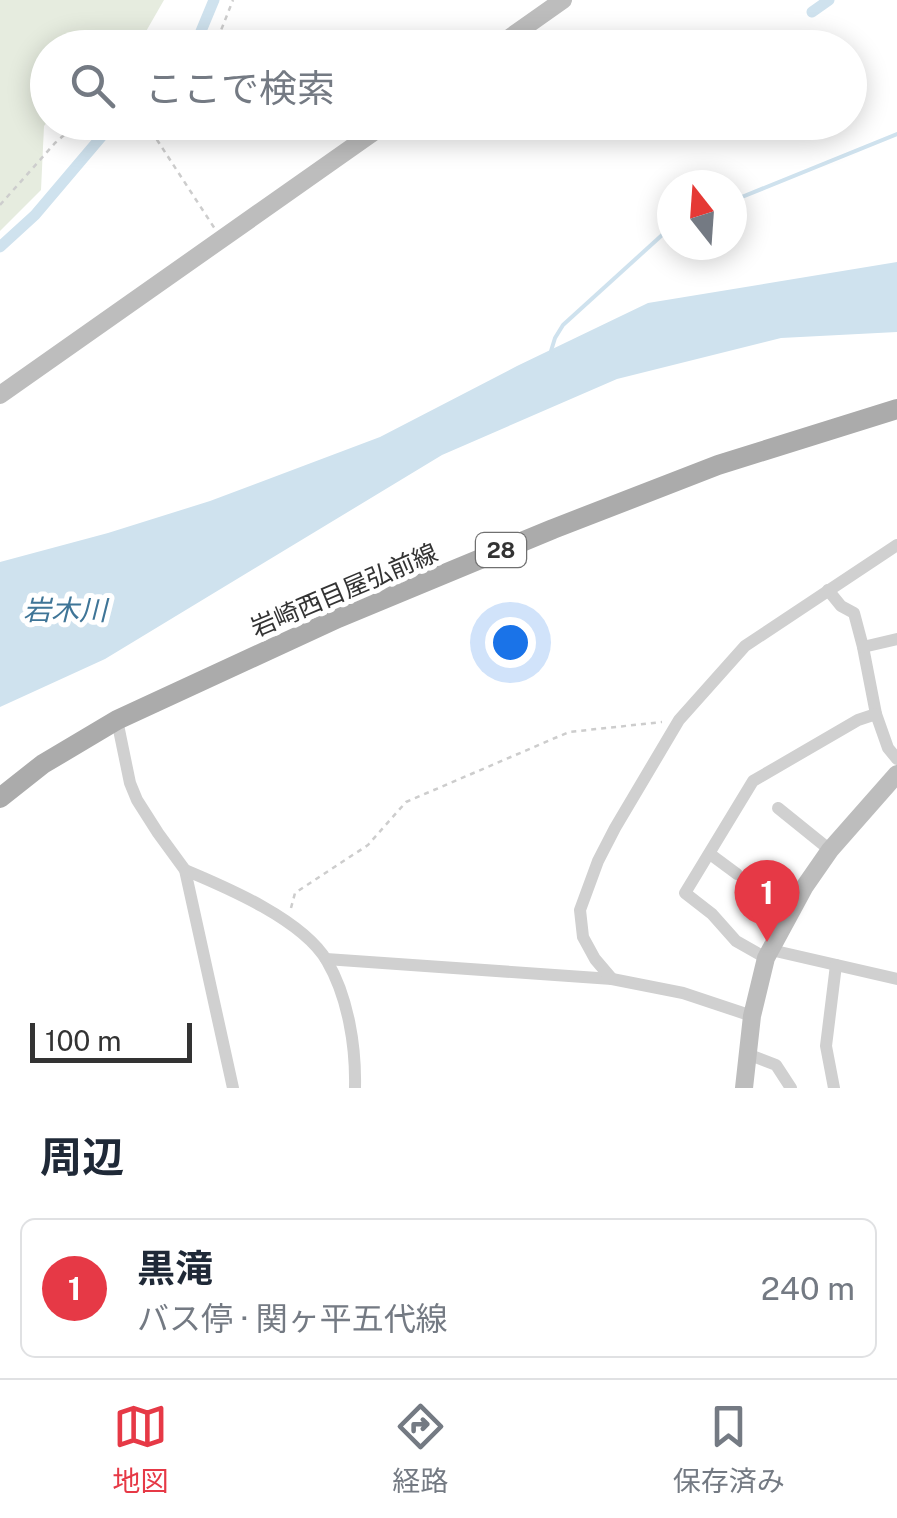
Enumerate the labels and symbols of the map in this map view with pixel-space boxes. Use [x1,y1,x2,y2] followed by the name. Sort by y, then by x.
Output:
[657,170,747,260] north arrow
[476,533,526,567] road number: 28
[246,537,442,643] street label: 岩崎西目屋弘前線
[23,593,110,626] water label: 岩木川
[485,617,536,668] your location
[734,860,800,942] pin: 1
[30,1018,192,1062] scale bar

